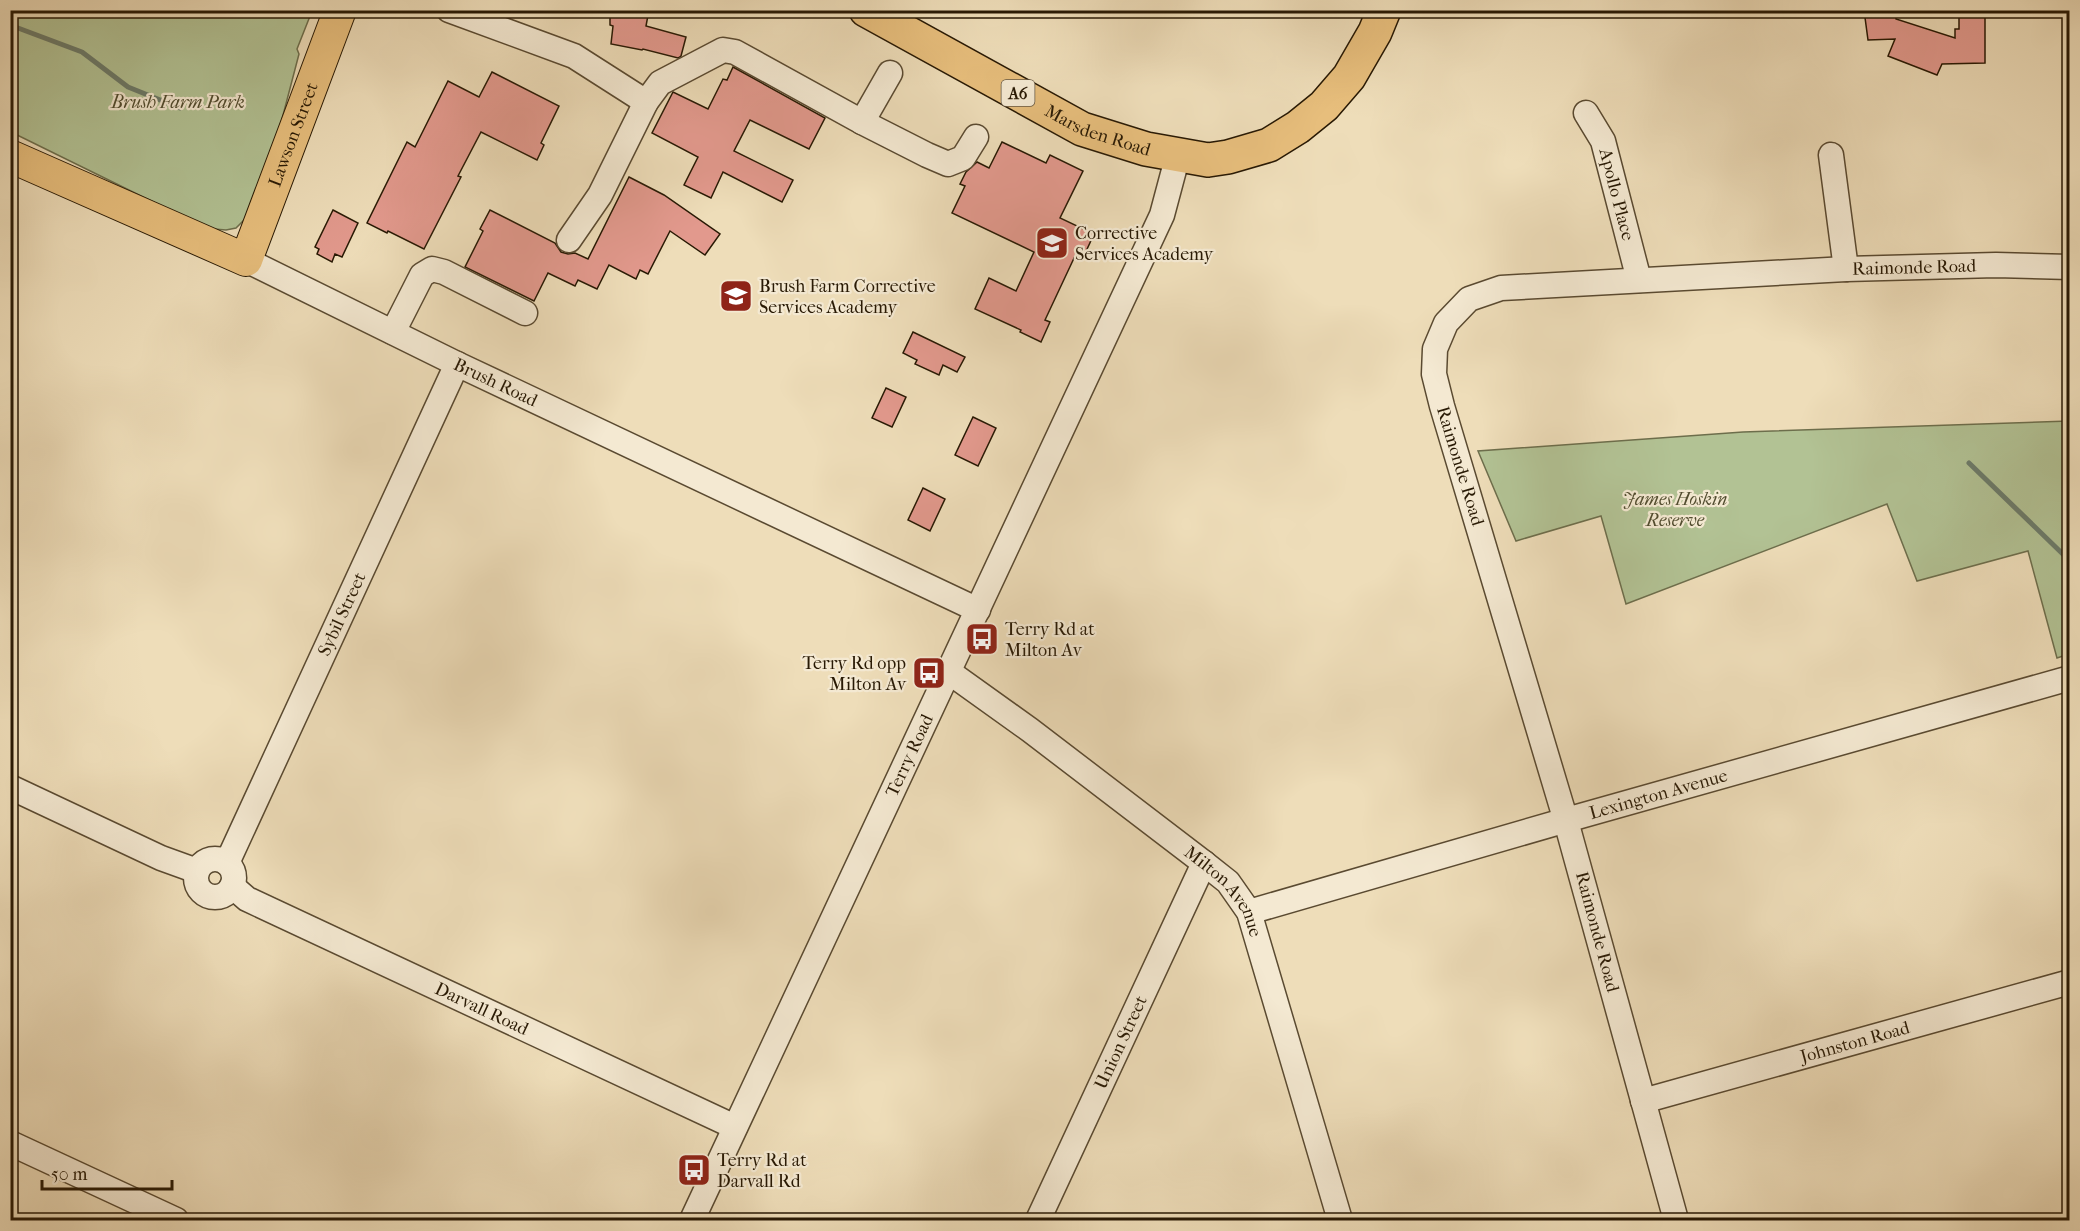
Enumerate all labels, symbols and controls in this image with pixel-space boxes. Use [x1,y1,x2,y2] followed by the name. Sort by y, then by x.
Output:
[264,79,323,190] street label: Lawson Street
[1002,80,1034,106] road number: A6
[110,92,245,113] park label: Brush Farm Park
[1041,100,1154,160] street label: Marsden Road
[1595,145,1639,243] street label: Apollo Place
[1075,223,1215,265] place label: Corrective Services Academy
[1034,225,1070,261] school or university icon: Corrective Services Academy
[1852,255,1977,279] street label: Raimonde Road
[759,276,936,318] place label: Brush Farm Corrective Services Academy
[718,278,754,314] school or university icon: Brush Farm Corrective Services Academy
[450,353,541,411] street label: Brush Road
[1432,404,1488,528] street label: Raimonde Road
[1623,489,1727,531] park label: James Hoskin Reserve
[313,569,370,659] street label: Sybil Street
[1005,619,1095,661] place label: Terry Rd at Milton Av
[964,621,1000,657] bus stop icon: Terry Rd at Milton Av
[802,653,907,695] place label: Terry Rd opp Milton Av
[911,655,947,691] bus stop icon: Terry Rd opp Milton Av
[881,711,938,800] street label: Terry Road
[1587,765,1730,824] street label: Lexington Avenue
[1180,841,1266,939] street label: Milton Avenue
[1571,869,1623,995] street label: Raimonde Road
[432,978,532,1040] street label: Darvall Road
[1090,992,1152,1092] street label: Union Street
[1796,1017,1912,1068] street label: Johnston Road
[717,1150,807,1192] place label: Terry Rd at Darvall Rd
[676,1152,712,1188] bus stop icon: Terry Rd at Darvall Rd
[42,1153,172,1191] scale bar
[51,1164,88,1185] text: 50 m

